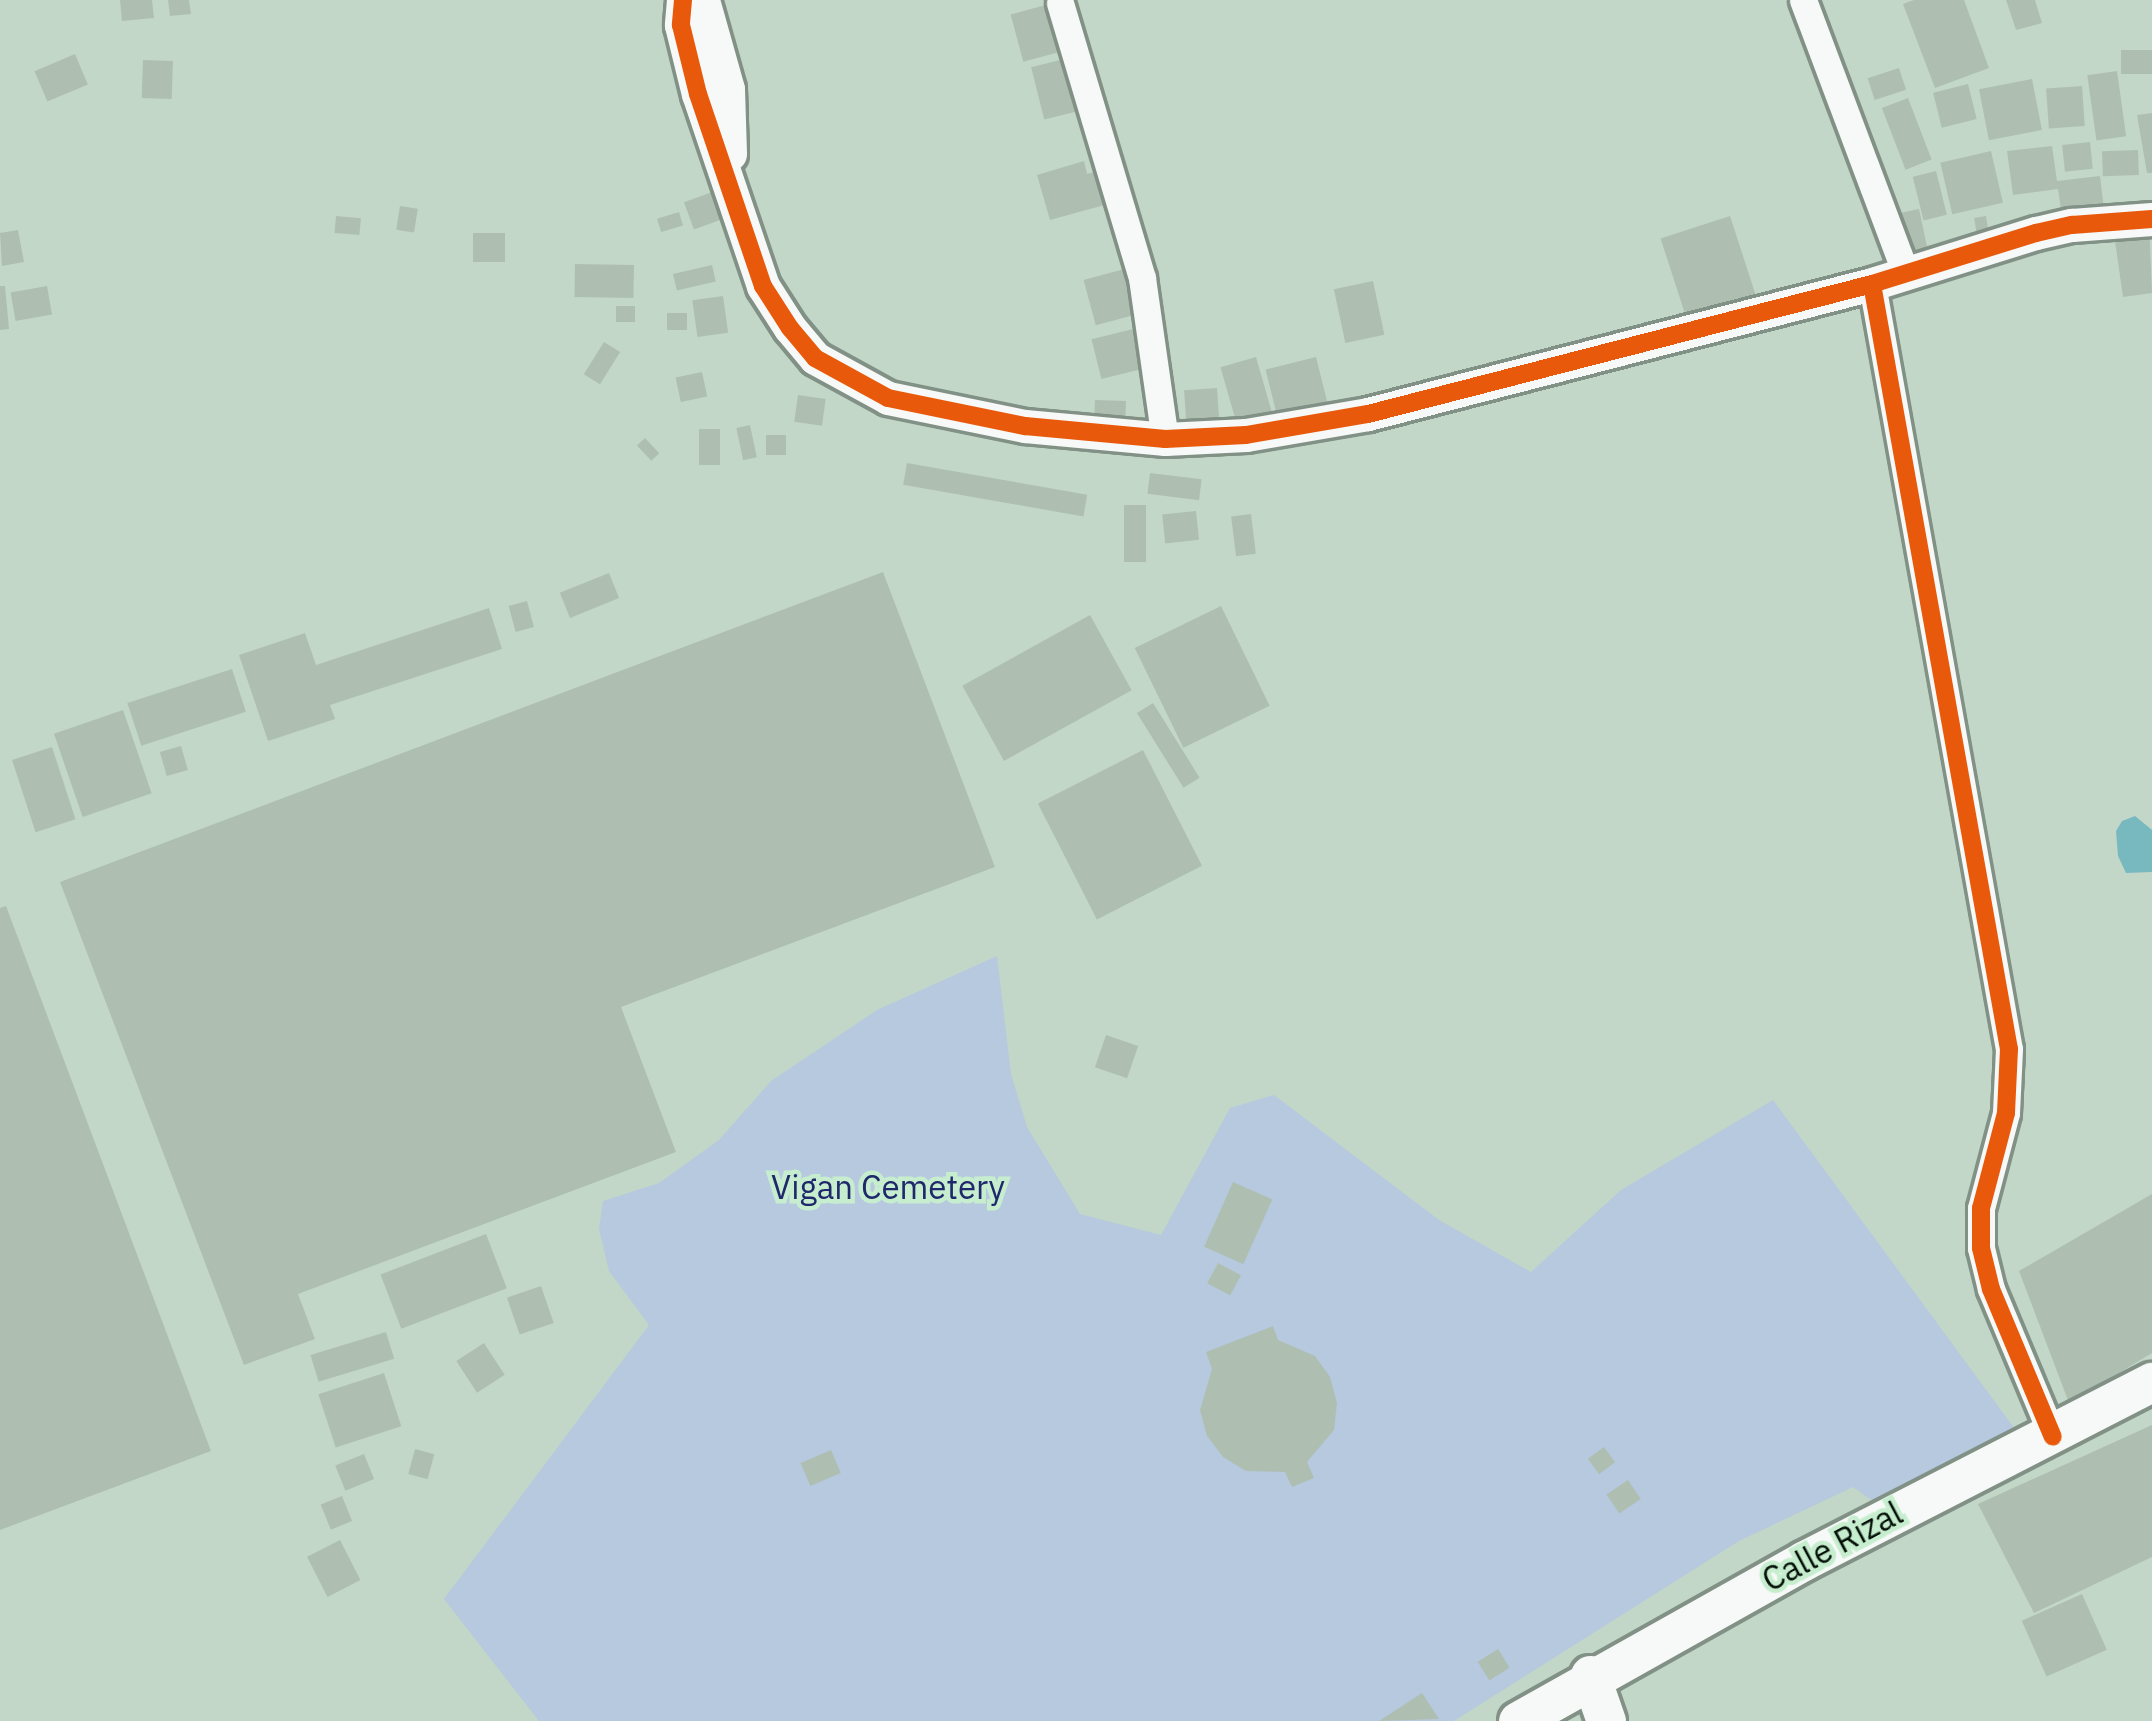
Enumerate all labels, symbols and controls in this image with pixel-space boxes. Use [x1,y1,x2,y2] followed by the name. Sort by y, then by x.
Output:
[771,1167,1005,1207] park label: Vigan Cemetery
[1755,1493,1909,1599] street label: Calle Rizal

